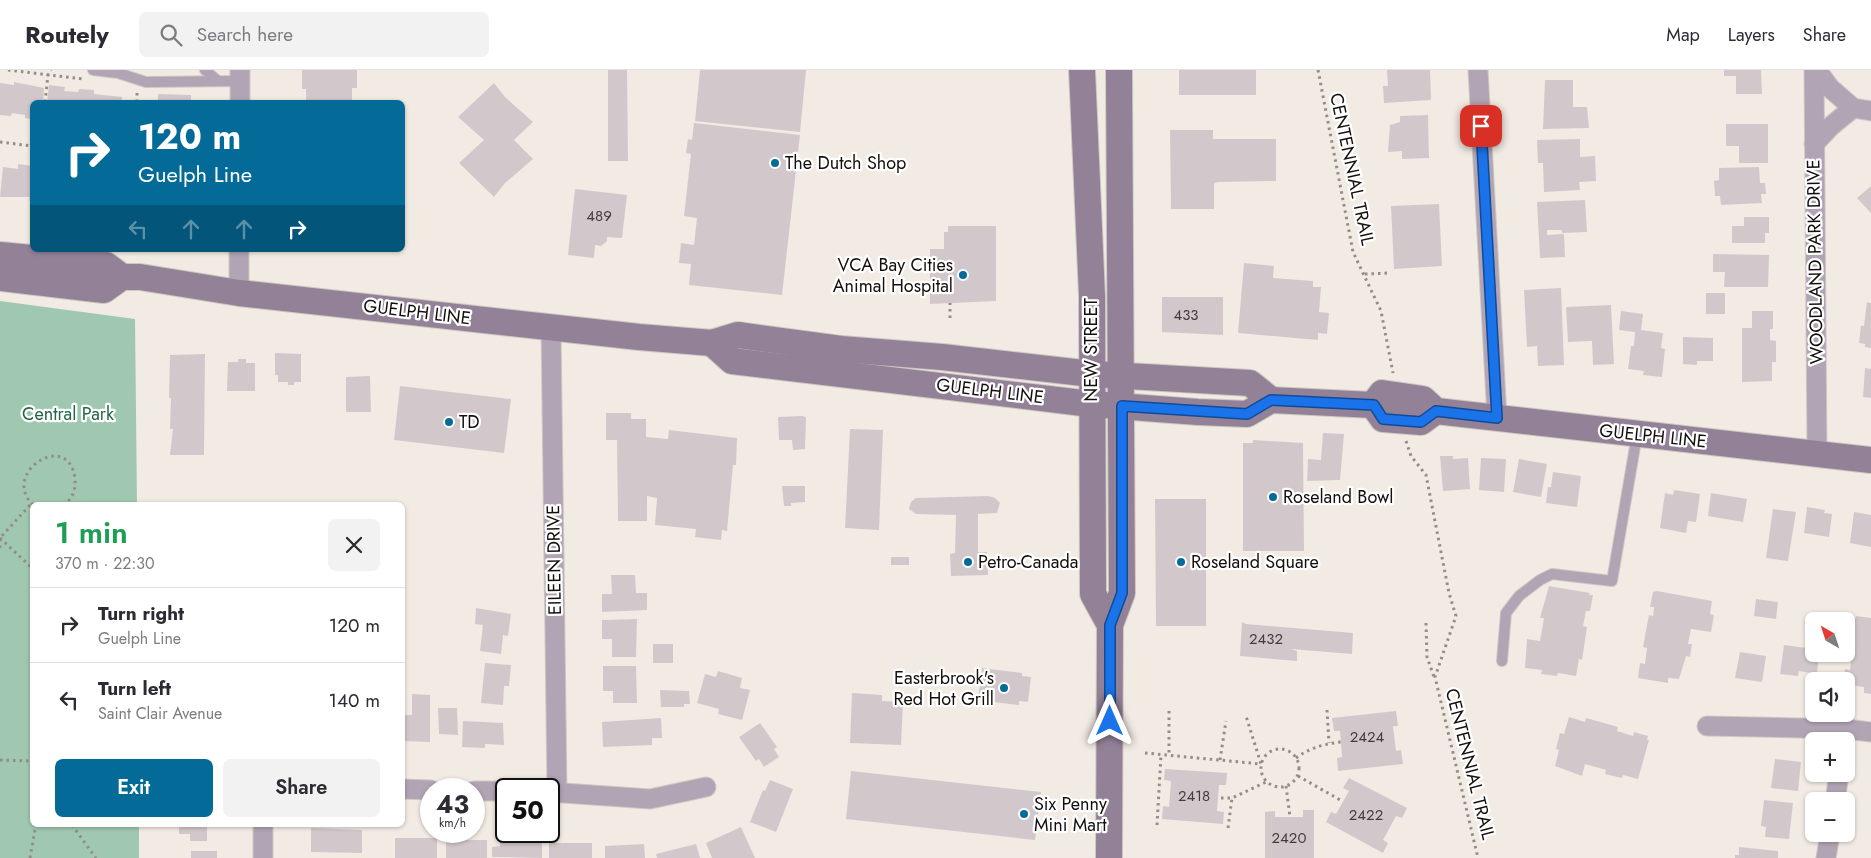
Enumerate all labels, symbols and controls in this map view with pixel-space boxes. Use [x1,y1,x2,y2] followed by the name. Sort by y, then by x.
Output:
[139,12,489,57] search box
[25,17,109,52] text: Routely
[157,21,185,49] icon: search
[197,21,293,48] text: Search here
[1666,22,1700,48] text: Map
[1728,22,1775,48] text: Layers
[1803,22,1846,48] text: Share
[1323,90,1381,248] street label: CENTENNIAL TRAIL
[1460,105,1502,147] pin
[138,112,241,162] text: 120 m
[1467,112,1495,140] icon: arrive
[55,120,120,185] icon: right
[785,150,906,176] place label: The Dutch Shop
[769,157,781,169] marker: The Dutch Shop
[138,158,252,190] text: Guelph Line
[1800,159,1830,365] street label: WOODLAND PARK DRIVE
[586,205,612,227] house number: 489
[124,215,152,243] icon: left
[177,215,205,243] icon: ahead
[230,215,258,243] icon: ahead
[283,215,311,243] icon: right
[833,252,953,299] place label: VCA Bay Cities Animal Hospital
[957,269,969,281] marker: VCA Bay Cities Animal Hospital
[362,293,472,331] street label: GUELPH LINE
[1078,298,1104,402] street label: NEW STREET
[1173,304,1199,326] house number: 433
[935,372,1045,410] street label: GUELPH LINE
[22,401,114,427] park label: Central Park
[459,409,480,435] place label: TD
[443,416,455,428] marker: TD
[1598,417,1708,455] street label: GUELPH LINE
[1283,484,1393,510] place label: Roseland Bowl
[1267,491,1279,503] marker: Roseland Bowl
[540,505,568,615] street label: EILEEN DRIVE
[55,511,128,554] text: 1 min
[328,519,380,571] button: close
[978,549,1078,575] place label: Petro-Canada
[1191,549,1319,575] place label: Roseland Square
[55,552,155,575] text: 370 m · 22:30
[962,556,974,568] marker: Petro-Canada
[1175,556,1187,568] marker: Roseland Square
[98,600,184,627] text: Turn right
[55,611,83,639] icon: right
[329,612,380,639] text: 120 m
[1805,612,1855,662] north arrow
[1805,612,1855,842] map controls
[98,627,181,650] text: Guelph Line
[1249,628,1283,650] house number: 2432
[893,665,994,712] place label: Easterbrook's Red Hot Grill
[1805,672,1855,722] button: sound
[98,675,171,702] text: Turn left
[998,682,1010,694] marker: Easterbrook's Red Hot Grill
[55,686,83,714] icon: left
[1439,686,1501,842] street label: CENTENNIAL TRAIL
[328,687,380,714] text: 140 m
[1083,694,1135,746] position arrow
[98,702,222,725] text: Saint Clair Avenue
[1350,726,1385,748] house number: 2424
[1805,732,1855,782] button: +
[55,759,213,817] button: Exit
[223,759,380,817] button: Share
[495,778,560,843] speed limit sign: 50
[1178,785,1210,807] house number: 2418
[436,786,469,822] text: 43
[1034,791,1107,838] place label: Six Penny Mini Mart
[1805,792,1855,842] button: −
[1349,804,1383,826] house number: 2422
[1018,808,1030,820] marker: Six Penny Mini Mart
[439,814,466,832] text: km/h
[1272,827,1306,849] house number: 2420

